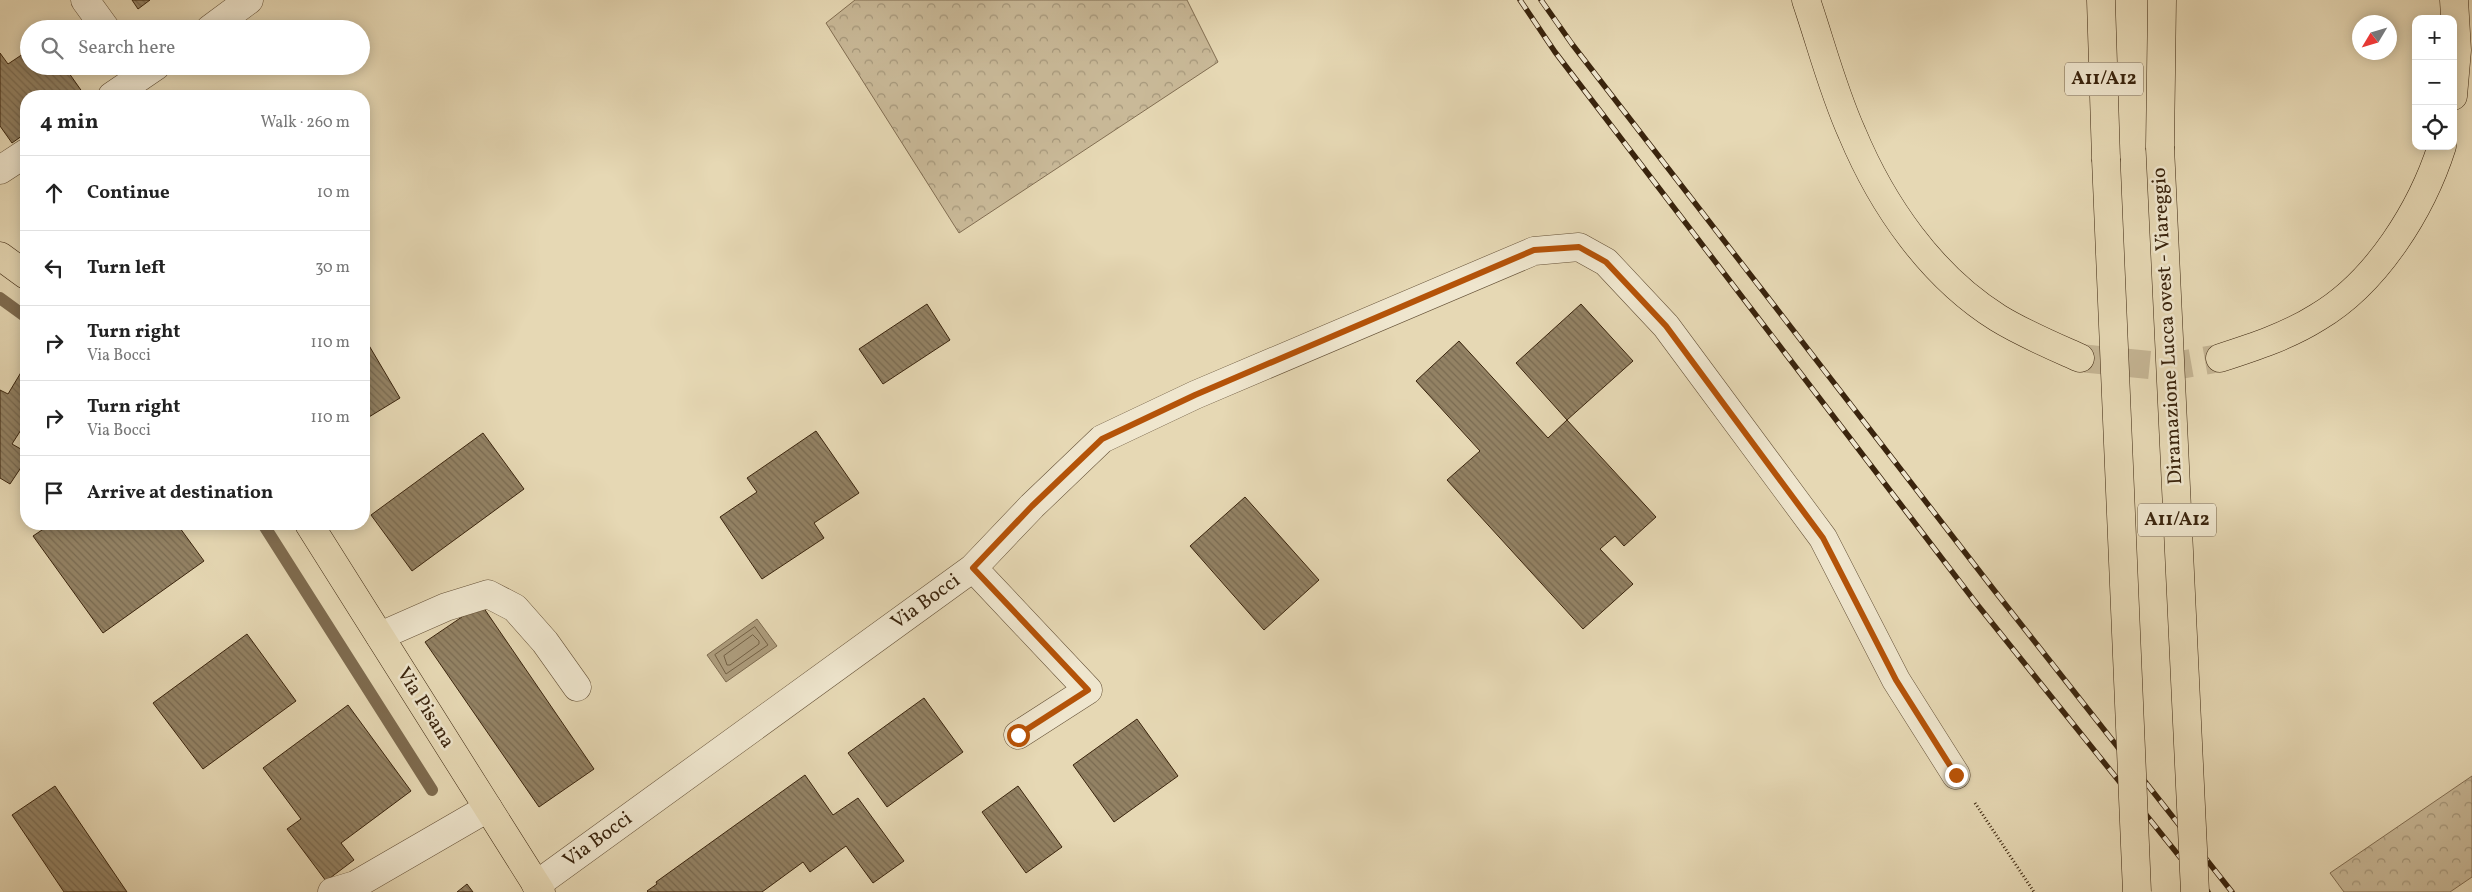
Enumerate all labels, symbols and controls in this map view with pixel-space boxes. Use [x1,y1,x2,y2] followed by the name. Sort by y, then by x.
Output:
[2352,15,2397,60] north arrow
[2412,15,2457,150] map controls
[2412,15,2457,60] button: +
[20,20,370,75] search box
[38,34,66,62] icon: search
[78,35,175,61] text: Search here
[2412,60,2457,105] button: −
[2065,62,2143,96] road number: A11/A12
[2412,105,2457,150] button: locate
[40,108,99,137] text: 4 min
[260,112,350,134] text: Walk · 260 m
[2146,167,2190,485] street label: Diramazione Lucca ovest - Viareggio
[40,179,68,207] icon: ahead
[87,180,170,206] text: Continue
[317,182,350,204] text: 10 m
[40,254,68,282] icon: left
[87,255,166,281] text: Turn left
[315,257,350,279] text: 30 m
[87,319,180,345] text: Turn right
[40,329,68,357] icon: right
[311,332,350,354] text: 110 m
[87,345,151,367] text: Via Bocci
[87,394,180,420] text: Turn right
[40,404,68,432] icon: right
[311,407,350,429] text: 110 m
[87,420,151,442] text: Via Bocci
[40,479,68,507] icon: arrive
[87,480,273,506] text: Arrive at destination
[2138,504,2216,536] road number: A11/A12
[886,567,966,637] street label: Via Bocci
[389,662,461,754] street label: Via Pisana
[1007,724,1030,747] route start
[1945,764,1968,787] route end
[558,805,638,875] street label: Via Bocci

